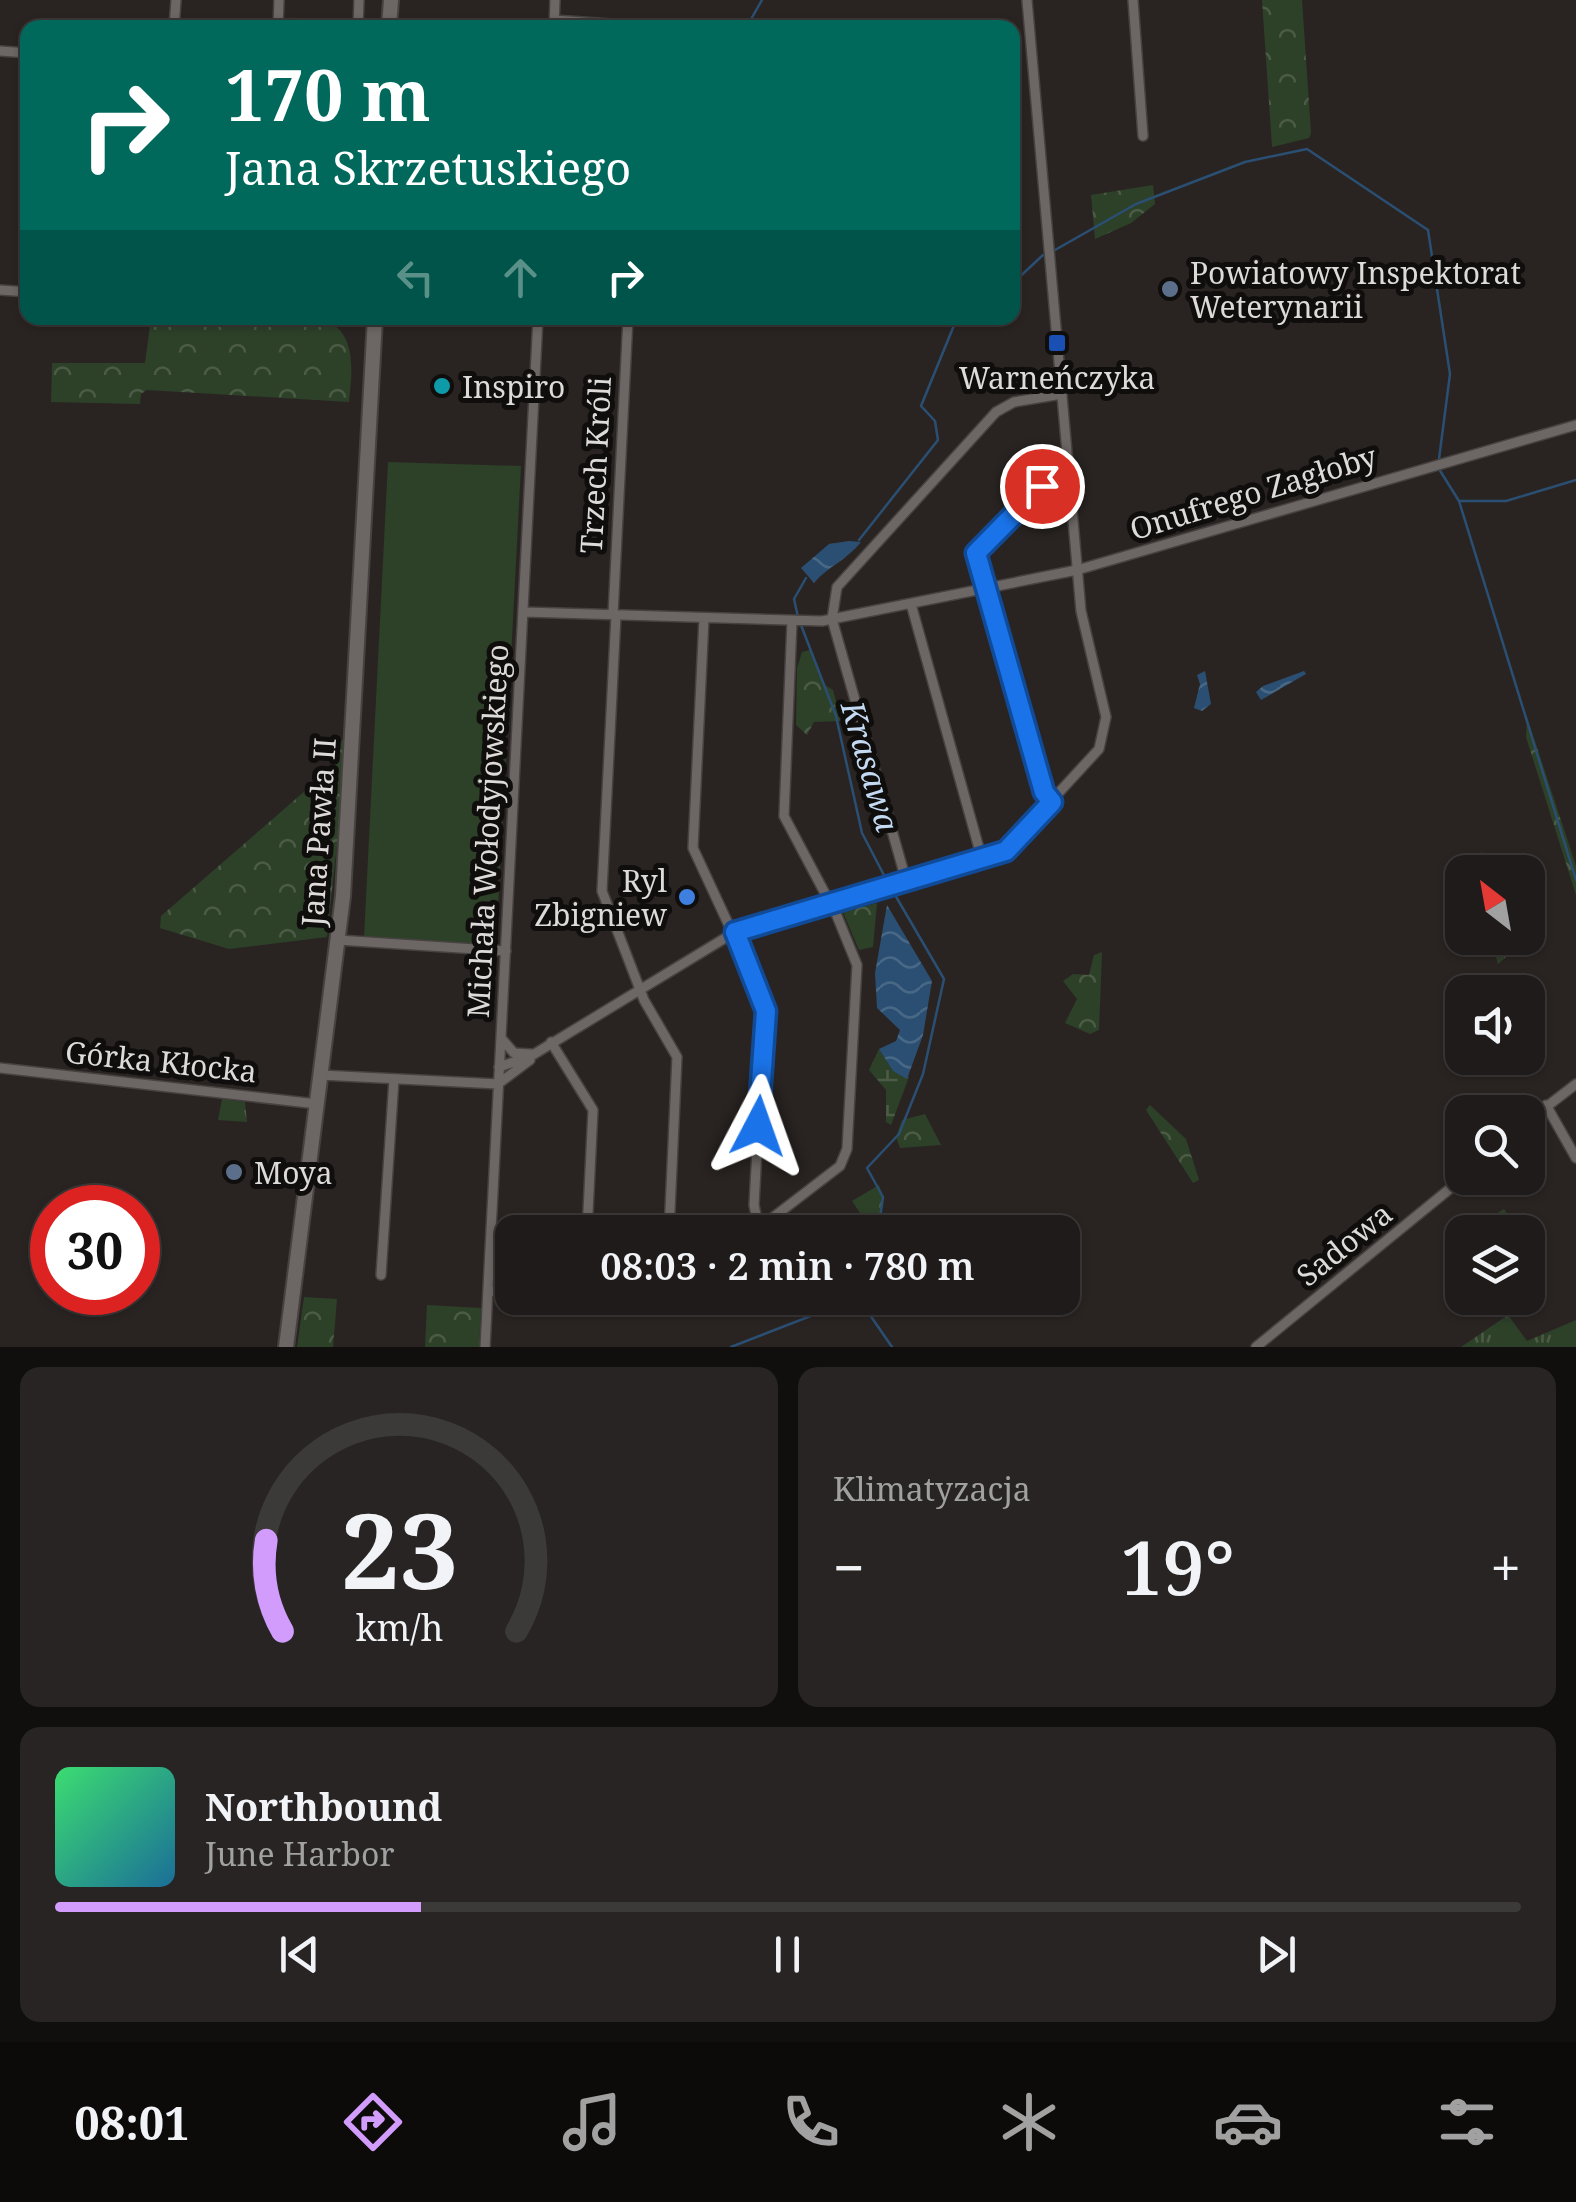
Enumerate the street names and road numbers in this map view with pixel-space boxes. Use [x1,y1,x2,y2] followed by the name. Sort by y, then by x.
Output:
[570,375,620,554] street label: Trzech Króli
[1125,435,1381,549] street label: Onufrego Zagłoby
[457,643,517,1019] street label: Michała Wołodyjowskiego
[291,736,345,929] street label: Jana Pawła II
[63,1031,259,1091] street label: Górka Kłocka
[1288,1193,1400,1295] street label: Sadowa

